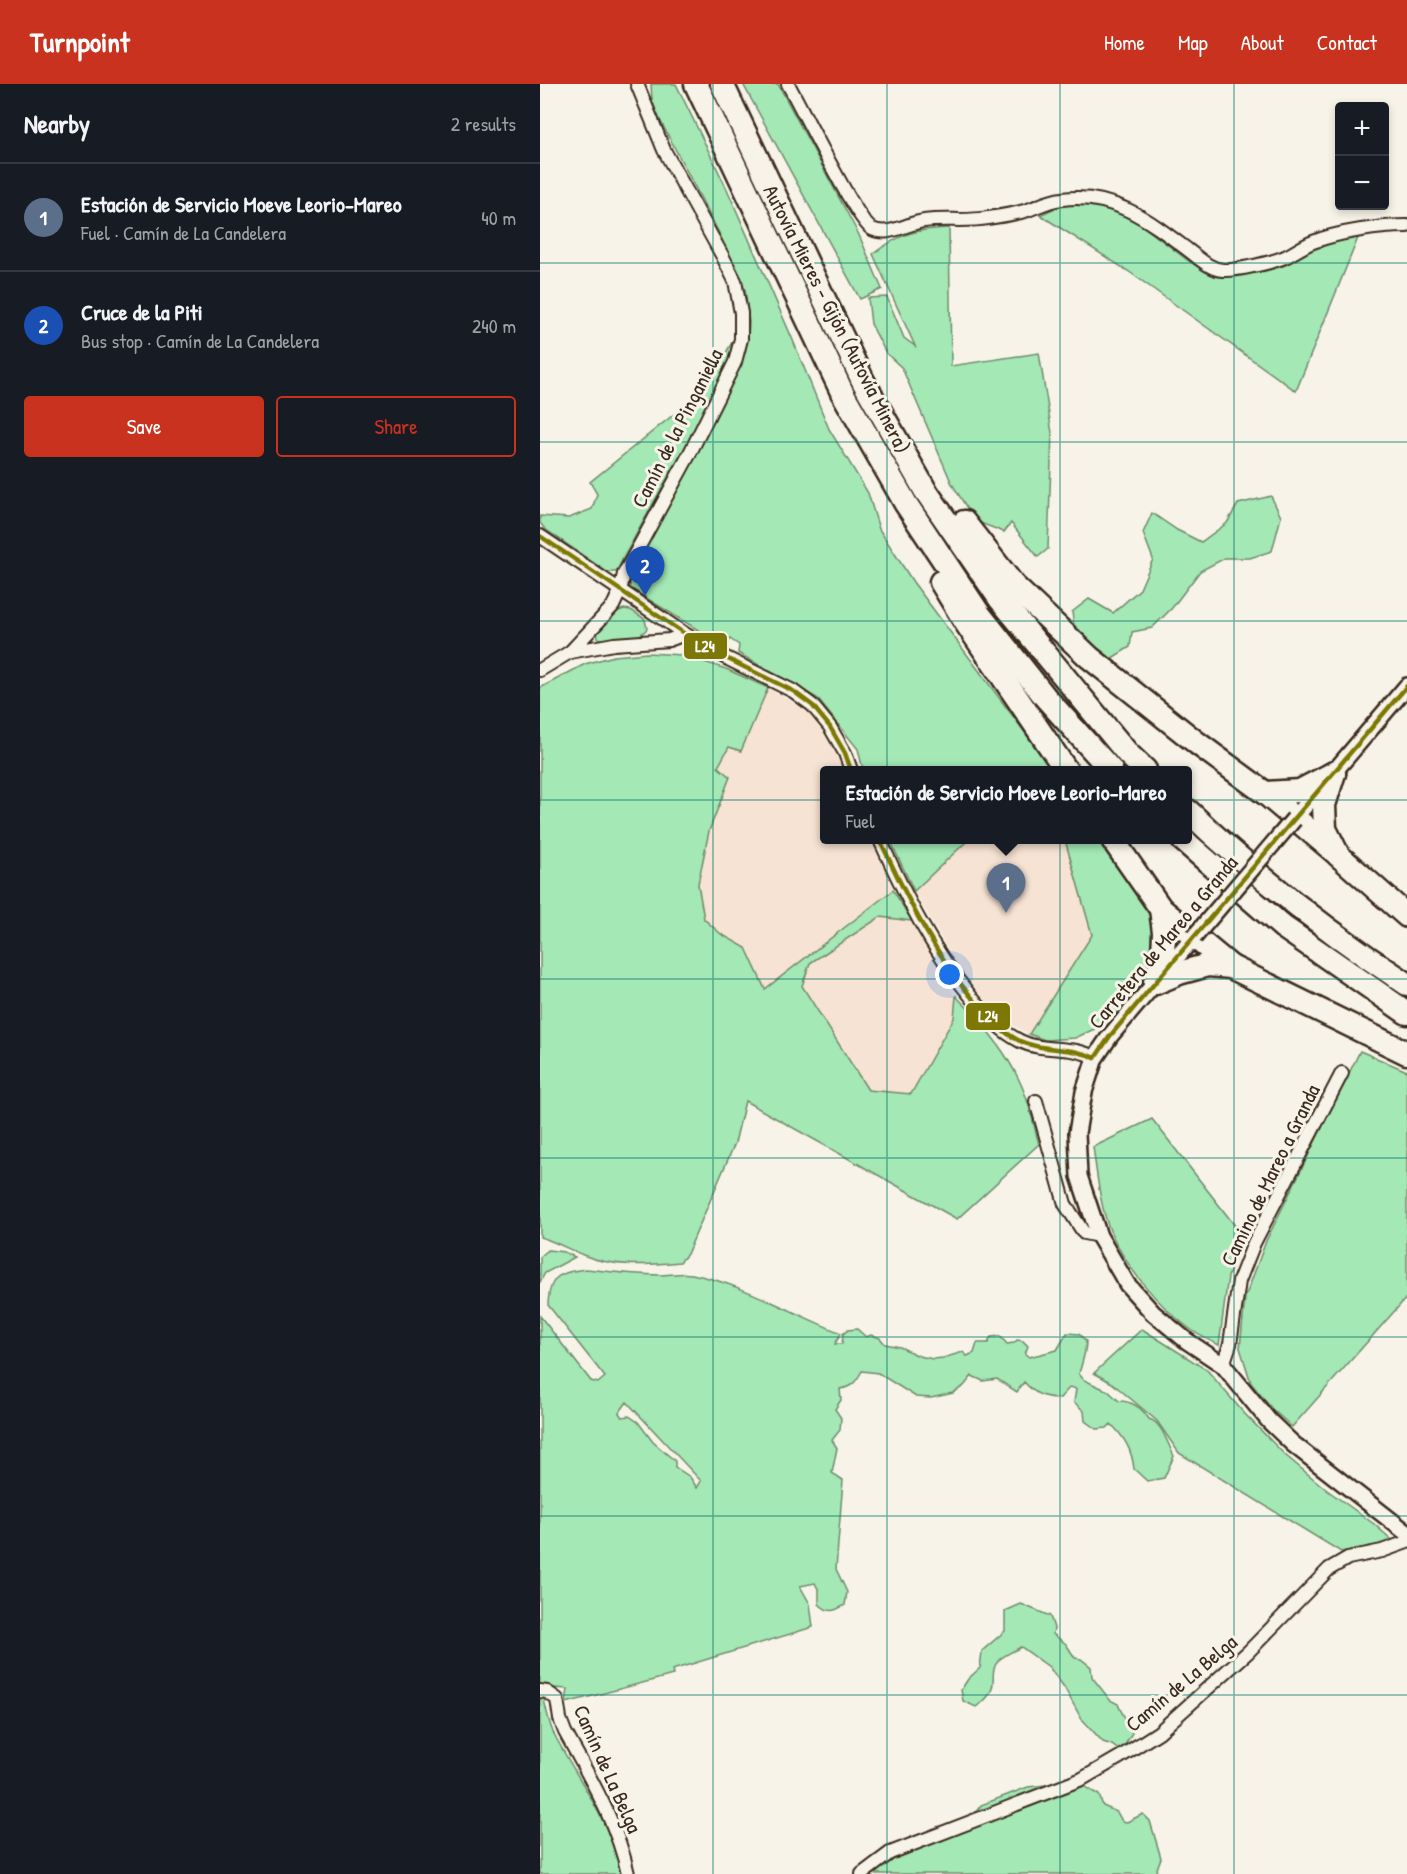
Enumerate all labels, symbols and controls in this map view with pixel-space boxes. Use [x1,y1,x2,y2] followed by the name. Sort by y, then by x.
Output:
[30,23,130,61] text: Turnpoint
[1104,28,1145,57] text: Home
[1178,28,1208,57] text: Map
[1241,28,1284,57] text: About
[1317,28,1377,57] text: Contact
[1335,102,1389,210] map controls
[1335,102,1389,156] button: +
[24,106,90,141] text: Nearby
[451,110,516,137] text: 2 results
[1335,156,1389,210] button: −
[756,180,918,458] street label: Autovía Mieres - Gijón (Autovía Minera)
[81,189,402,219] text: Estación de Servicio Moeve Leorio-Mareo
[40,204,47,231] text: 1
[481,204,516,231] text: 40 m
[81,219,286,246] text: Fuel · Camín de La Candelera
[81,297,203,327] text: Cruce de la Piti
[39,312,48,339] text: 2
[472,312,516,339] text: 240 m
[81,327,319,354] text: Bus stop · Camín de La Candelera
[624,344,730,512] street label: Camín de la Pinganiella
[24,396,264,457] button: Save
[276,396,516,457] button: Share
[626,546,664,596] pin: 2
[683,632,728,660] line badge: L24
[695,635,715,657] text: L24
[820,766,1192,844] popup
[846,777,1166,807] text: Estación de Servicio Moeve Leorio-Mareo
[846,807,874,834] text: Fuel
[1082,849,1244,1035] street label: Carretera de Mareo a Granda
[986,864,1026,913] pin: 1
[935,960,964,989] your location
[965,1002,1011,1031] line badge: L24
[978,1005,998,1027] text: L24
[1213,1079,1327,1271] street label: Camino de Mareo a Granda
[1119,1628,1243,1738] street label: Camín de La Belga
[567,1700,649,1838] street label: Camín de La Belga

